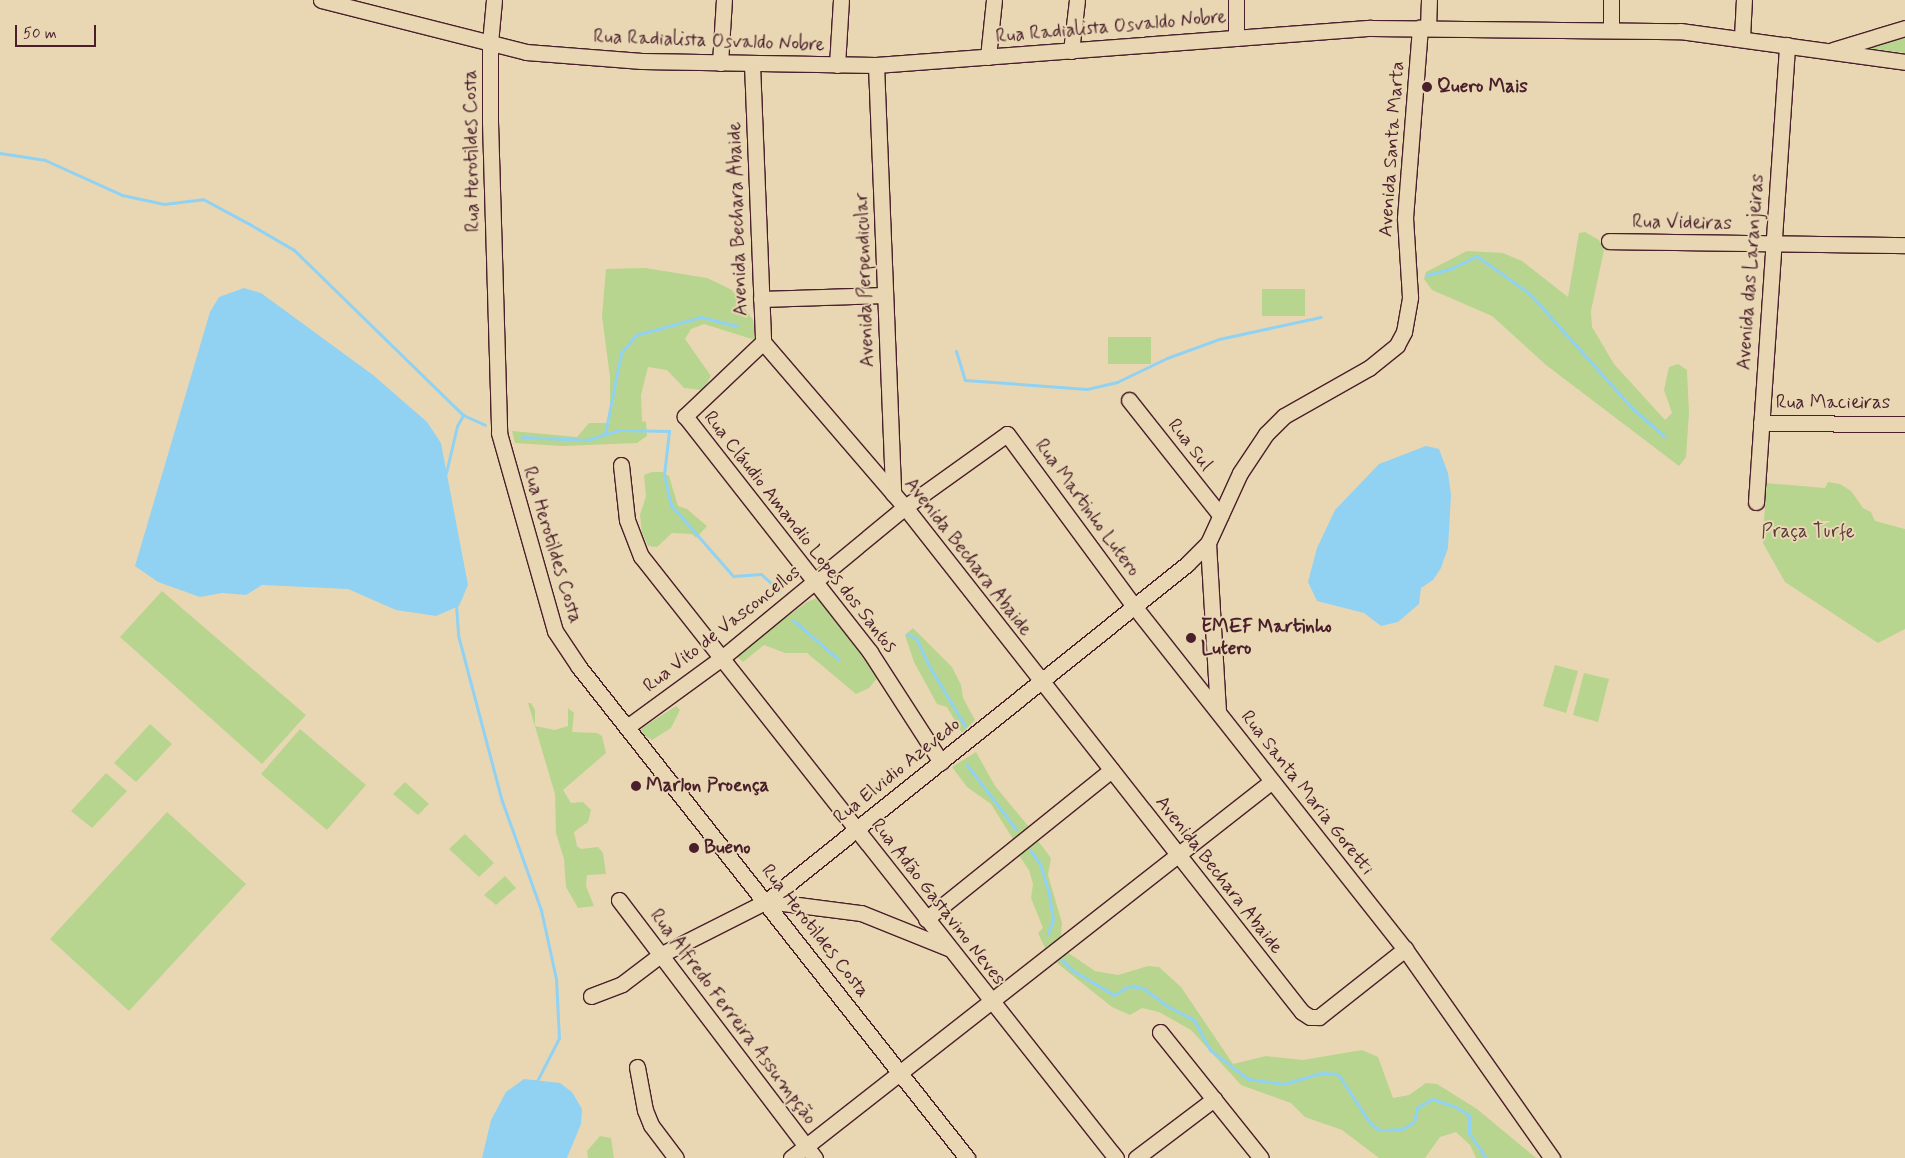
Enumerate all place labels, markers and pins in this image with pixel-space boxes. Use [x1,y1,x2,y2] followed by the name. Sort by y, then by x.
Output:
[1437,76,1528,98] place label: Quero Mais
[1421,81,1433,93] marker: Quero Mais
[1201,616,1331,660] place label: EMEF Martinho Lutero
[1185,632,1197,644] marker: EMEF Martinho Lutero
[646,775,769,797] place label: Marlon Proença
[630,780,642,792] marker: Marlon Proença
[704,837,751,859] place label: Bueno
[688,842,700,854] marker: Bueno

